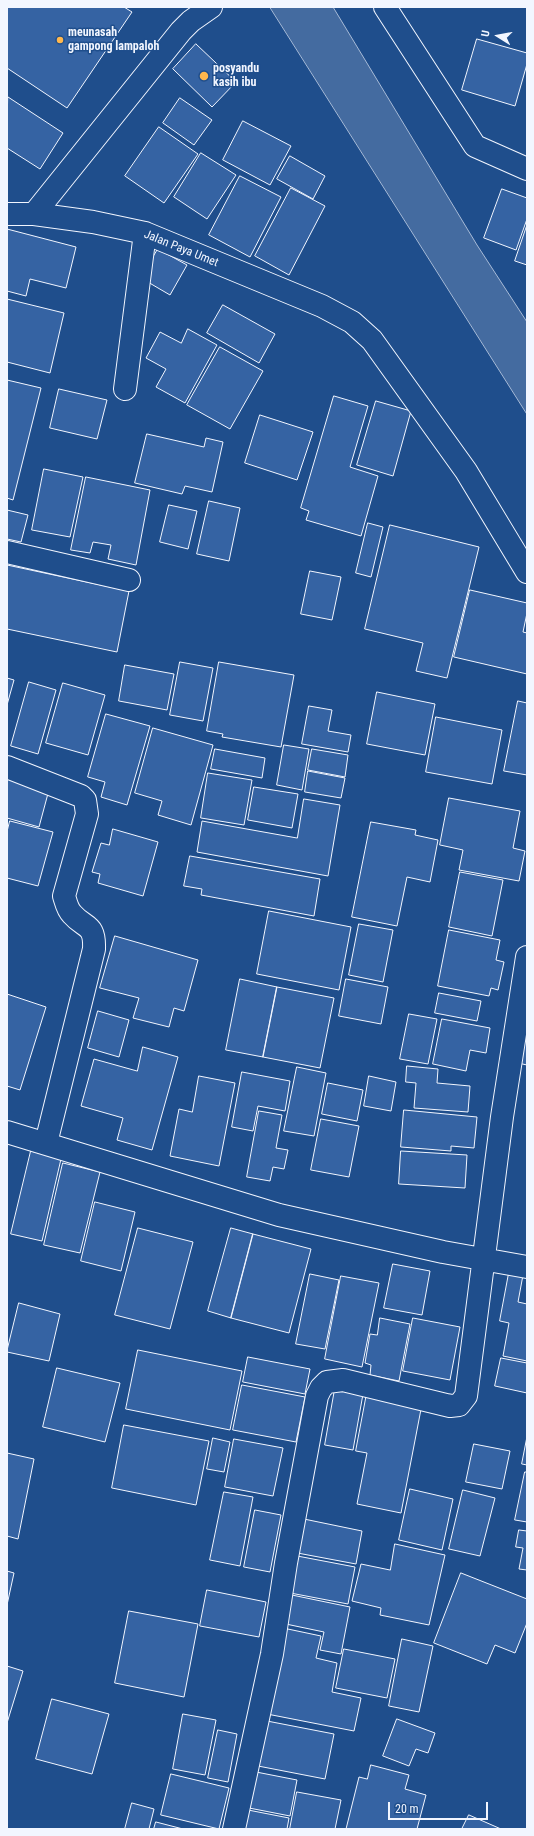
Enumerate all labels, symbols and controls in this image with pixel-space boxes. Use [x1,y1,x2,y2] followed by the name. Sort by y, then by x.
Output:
[478,16,518,56] north arrow
[68,26,159,54] place label: meunasah gampong lampaloh
[479,29,493,38] text: U
[55,35,65,45] marker: meunasah gampong lampaloh
[213,62,259,90] place label: posyandu kasih ibu
[198,70,210,82] marker: posyandu kasih ibu
[142,227,220,271] street label: Jalan Paya Umet
[390,1794,490,1820] scale bar
[395,1802,419,1816] text: 20 m

